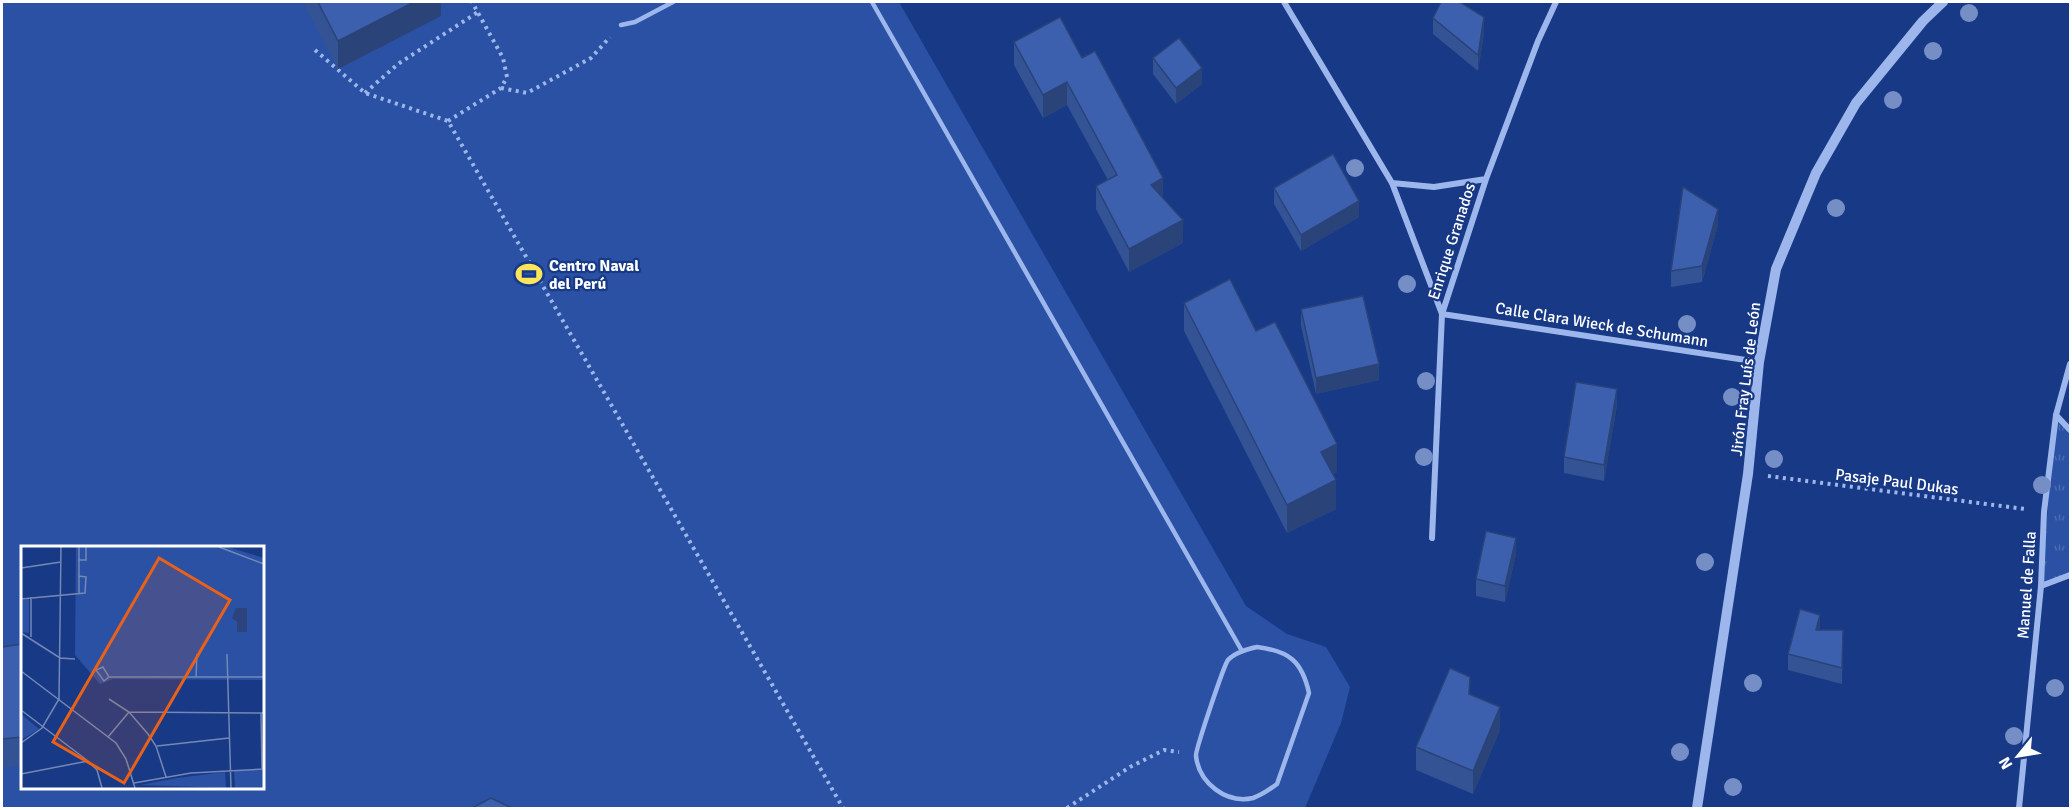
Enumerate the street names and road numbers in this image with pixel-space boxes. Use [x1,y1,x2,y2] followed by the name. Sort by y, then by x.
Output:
[1424,180,1480,302] street label: Enrique Granados
[1494,298,1710,352] street label: Calle Clara Wieck de Schumann
[1727,301,1765,457] street label: Jirón Fray Luís de León
[1834,465,1960,499] street label: Pasaje Paul Dukas
[2013,531,2041,640] street label: Manuel de Falla

